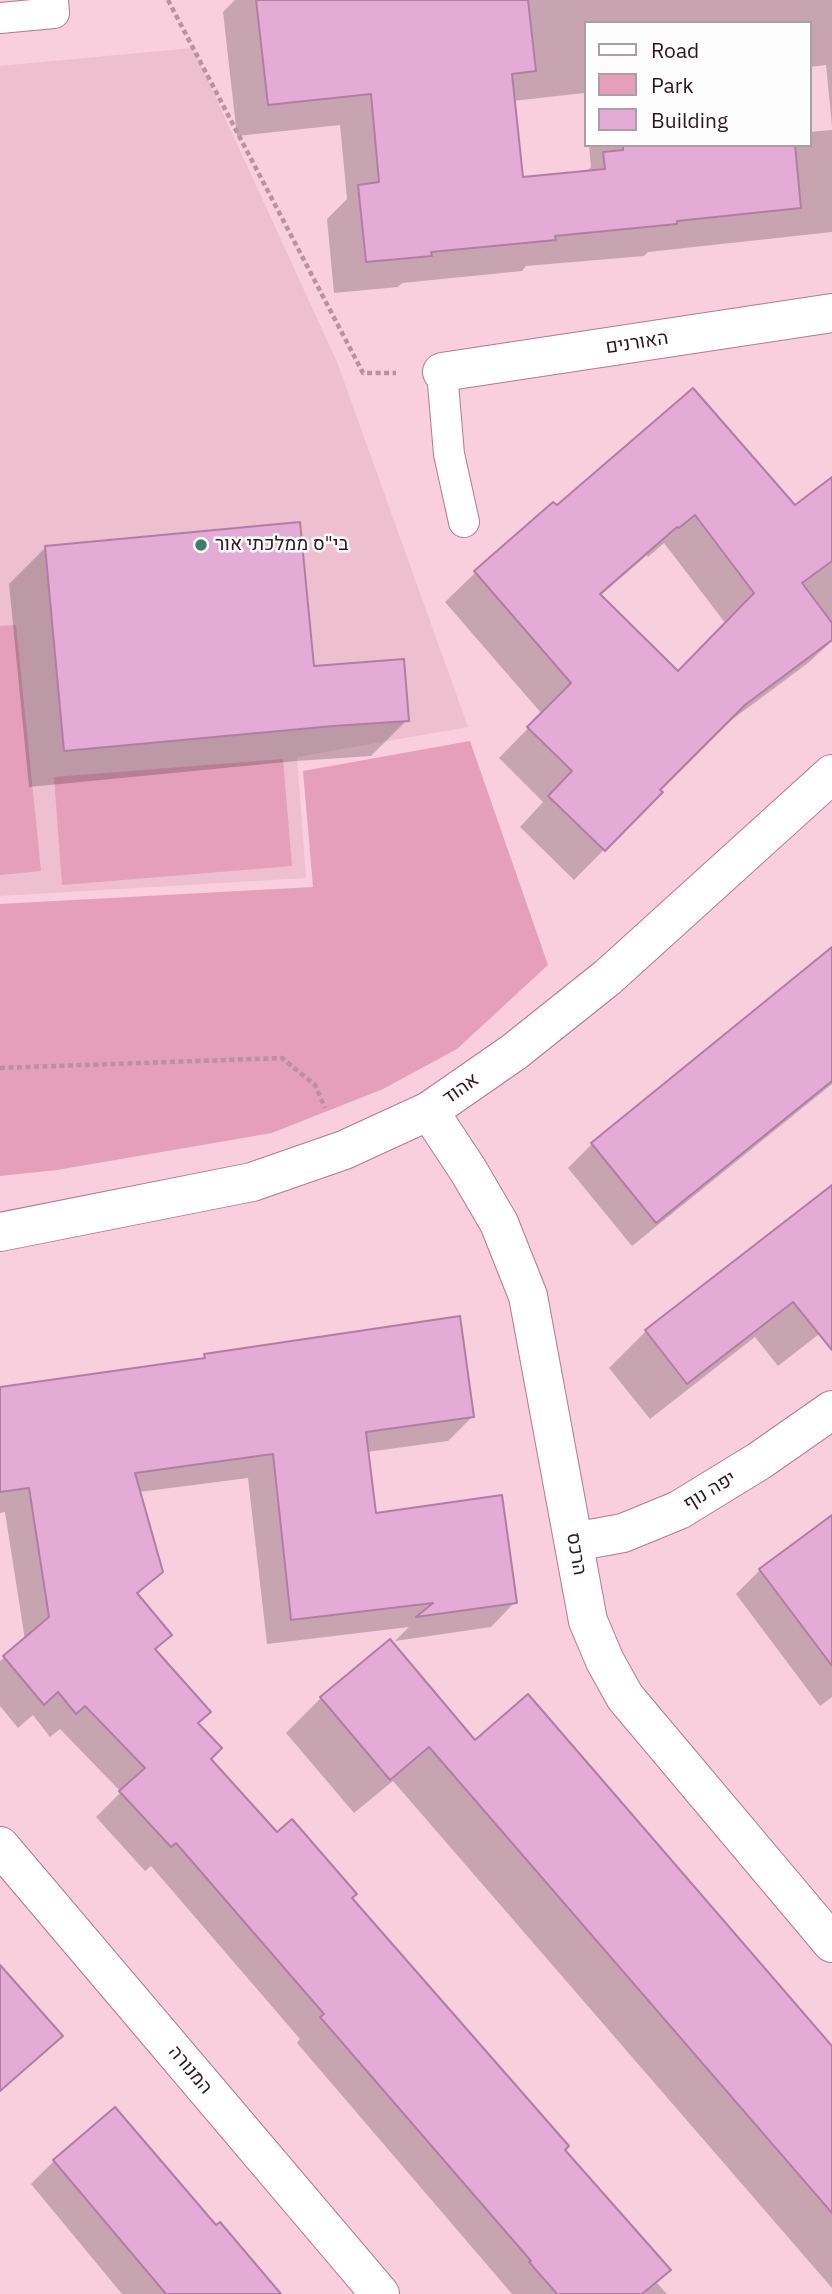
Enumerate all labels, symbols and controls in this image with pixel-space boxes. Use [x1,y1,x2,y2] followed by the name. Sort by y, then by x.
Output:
[584,21,811,147] legend
[651,36,699,64] text: Road
[651,71,694,99] text: Park
[651,106,728,134] text: Building
[604,327,670,359] street label: האורנים
[215,534,349,556] place label: בי"ס ממלכתי אור
[193,537,209,553] marker: בי"ס ממלכתי אור
[439,1069,483,1109] street label: אהוד
[680,1467,740,1515] street label: יפה נוף
[561,1531,591,1577] street label: הרכס
[163,2041,217,2099] street label: המנורה

